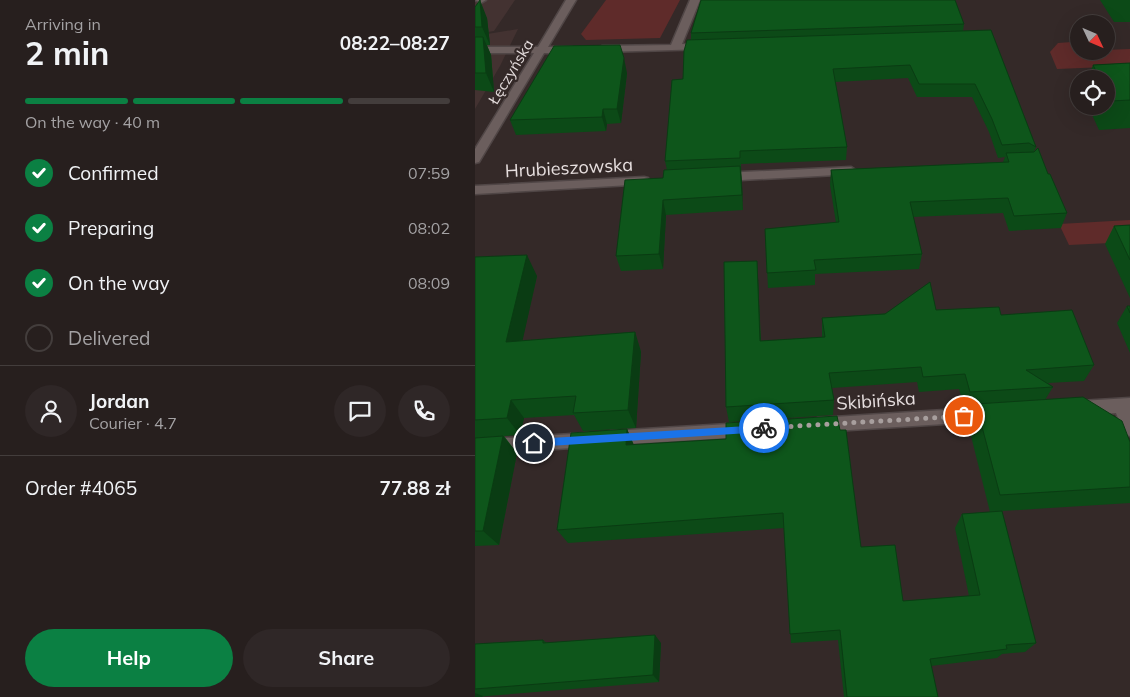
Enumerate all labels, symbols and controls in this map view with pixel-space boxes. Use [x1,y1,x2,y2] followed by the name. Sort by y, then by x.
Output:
[25,14,101,34] text: Arriving in
[1070,15,1115,60] north arrow
[1070,15,1115,115] map controls
[340,31,450,55] text: 08:22–08:27
[25,33,109,73] text: 2 min
[483,36,537,108] street label: Łęczyńska
[1070,70,1115,115] button: locate
[25,112,160,132] text: On the way · 40 m
[504,153,634,182] street label: Hrubieszowska
[25,159,53,187] icon: check
[68,161,159,185] text: Confirmed
[408,163,450,183] text: 07:59
[25,214,53,242] icon: check
[68,216,154,240] text: Preparing
[408,218,450,238] text: 08:02
[25,269,53,297] icon: check
[68,271,170,295] text: On the way
[408,273,450,293] text: 08:09
[68,326,150,350] text: Delivered
[25,385,77,437] button: person
[334,385,386,437] button: chat
[398,385,450,437] button: phone
[836,386,916,415] street label: Skibińska
[89,389,149,413] text: Jordan
[943,395,985,437] pin
[950,402,978,430] icon: bag
[739,403,789,453] courier
[89,413,177,433] text: Courier · 4.7
[750,414,778,442] icon: bike
[513,422,555,464] pin
[520,429,548,457] icon: home
[25,476,137,500] text: Order #4065
[380,476,450,500] text: 77.88 zł
[25,629,233,687] button: Help
[243,629,450,687] button: Share

